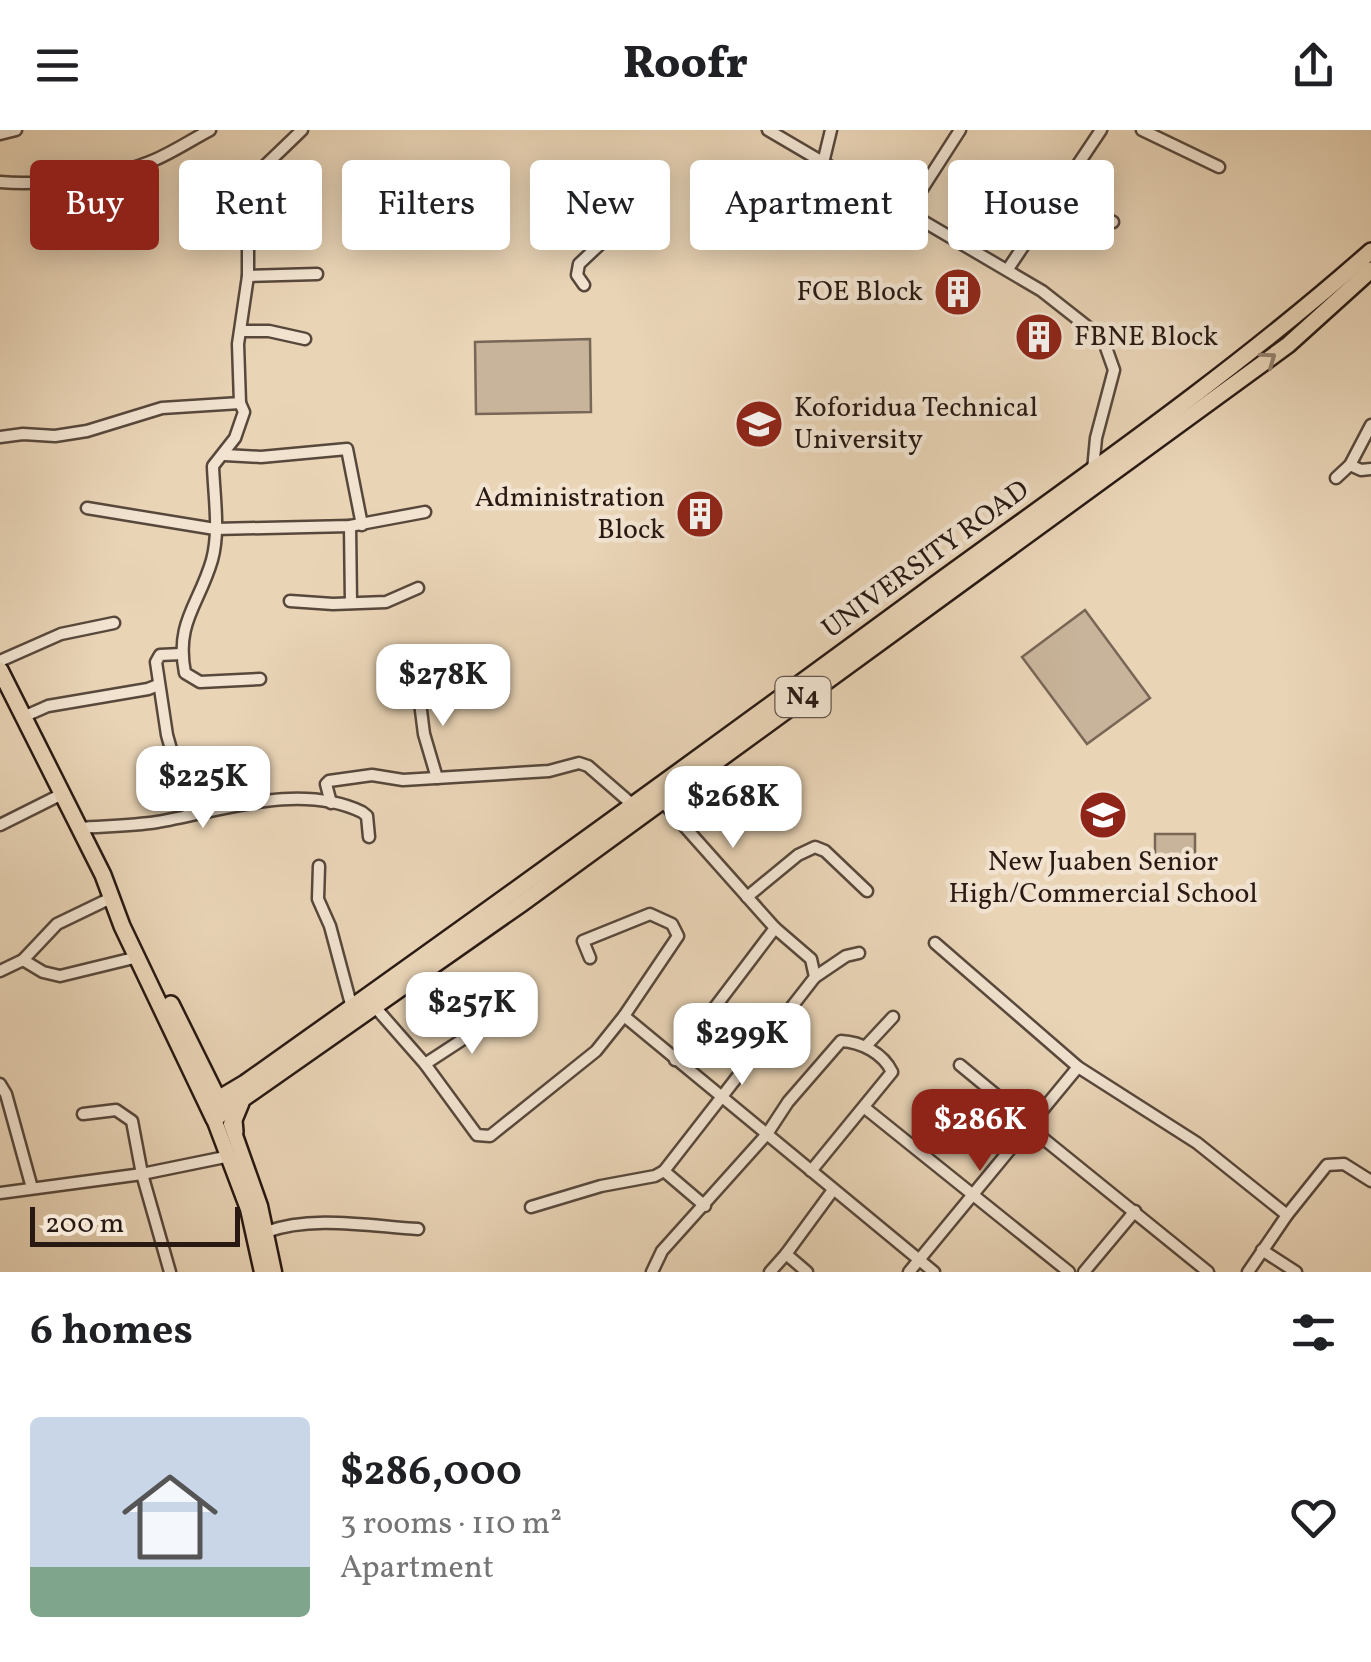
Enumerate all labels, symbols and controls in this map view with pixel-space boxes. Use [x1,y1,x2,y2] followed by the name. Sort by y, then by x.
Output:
[623,34,748,97] text: Roofr
[30,38,85,93] icon: menu
[1286,38,1341,93] icon: share
[30,160,159,250] chip: Buy
[179,160,322,250] chip: Rent
[342,160,510,250] chip: Filters
[530,160,670,250] chip: New
[690,160,928,250] chip: Apartment
[948,160,1114,250] chip: House
[932,266,984,318] building icon: FOE Block
[797,273,923,312] place label: FOE Block
[1013,311,1065,363] building icon: FBNE Block
[1074,318,1218,357] place label: FBNE Block
[1258,353,1276,371] one-way arrow
[794,389,1038,460] place label: Koforidua Technical University
[733,398,785,450] school or university icon: Koforidua Technical University
[814,472,1038,648] street label: UNIVERSITY ROAD
[475,479,665,550] place label: Administration Block
[674,488,726,540] building icon: Administration Block
[373,644,513,729] pin: $278K
[398,654,488,698] text: $278K
[776,677,830,717] road number: N4
[133,746,273,831] pin: $225K
[158,756,248,800] text: $225K
[663,766,803,851] pin: $268K
[687,776,779,820] text: $268K
[1077,789,1129,841] school or university icon: New Juaben Senior High/Commercial School
[948,843,1258,914] place label: New Juaben Senior High/Commercial School
[402,972,542,1057] pin: $257K
[428,982,516,1026] text: $257K
[672,1003,812,1088] pin: $299K
[696,1013,789,1057] text: $299K
[910,1089,1050,1174] pin: $286K
[934,1099,1026,1143] text: $286K
[30,1202,240,1246] scale bar
[45,1205,124,1244] text: 200 m
[30,1303,193,1362] text: 6 homes
[1286,1305,1341,1360] icon: filters
[340,1444,522,1503] text: $286,000
[110,1457,230,1577] icon: home
[1286,1490,1341,1545] icon: heart
[340,1503,562,1547] text: 3 rooms · 110 m²
[340,1547,494,1591] text: Apartment

